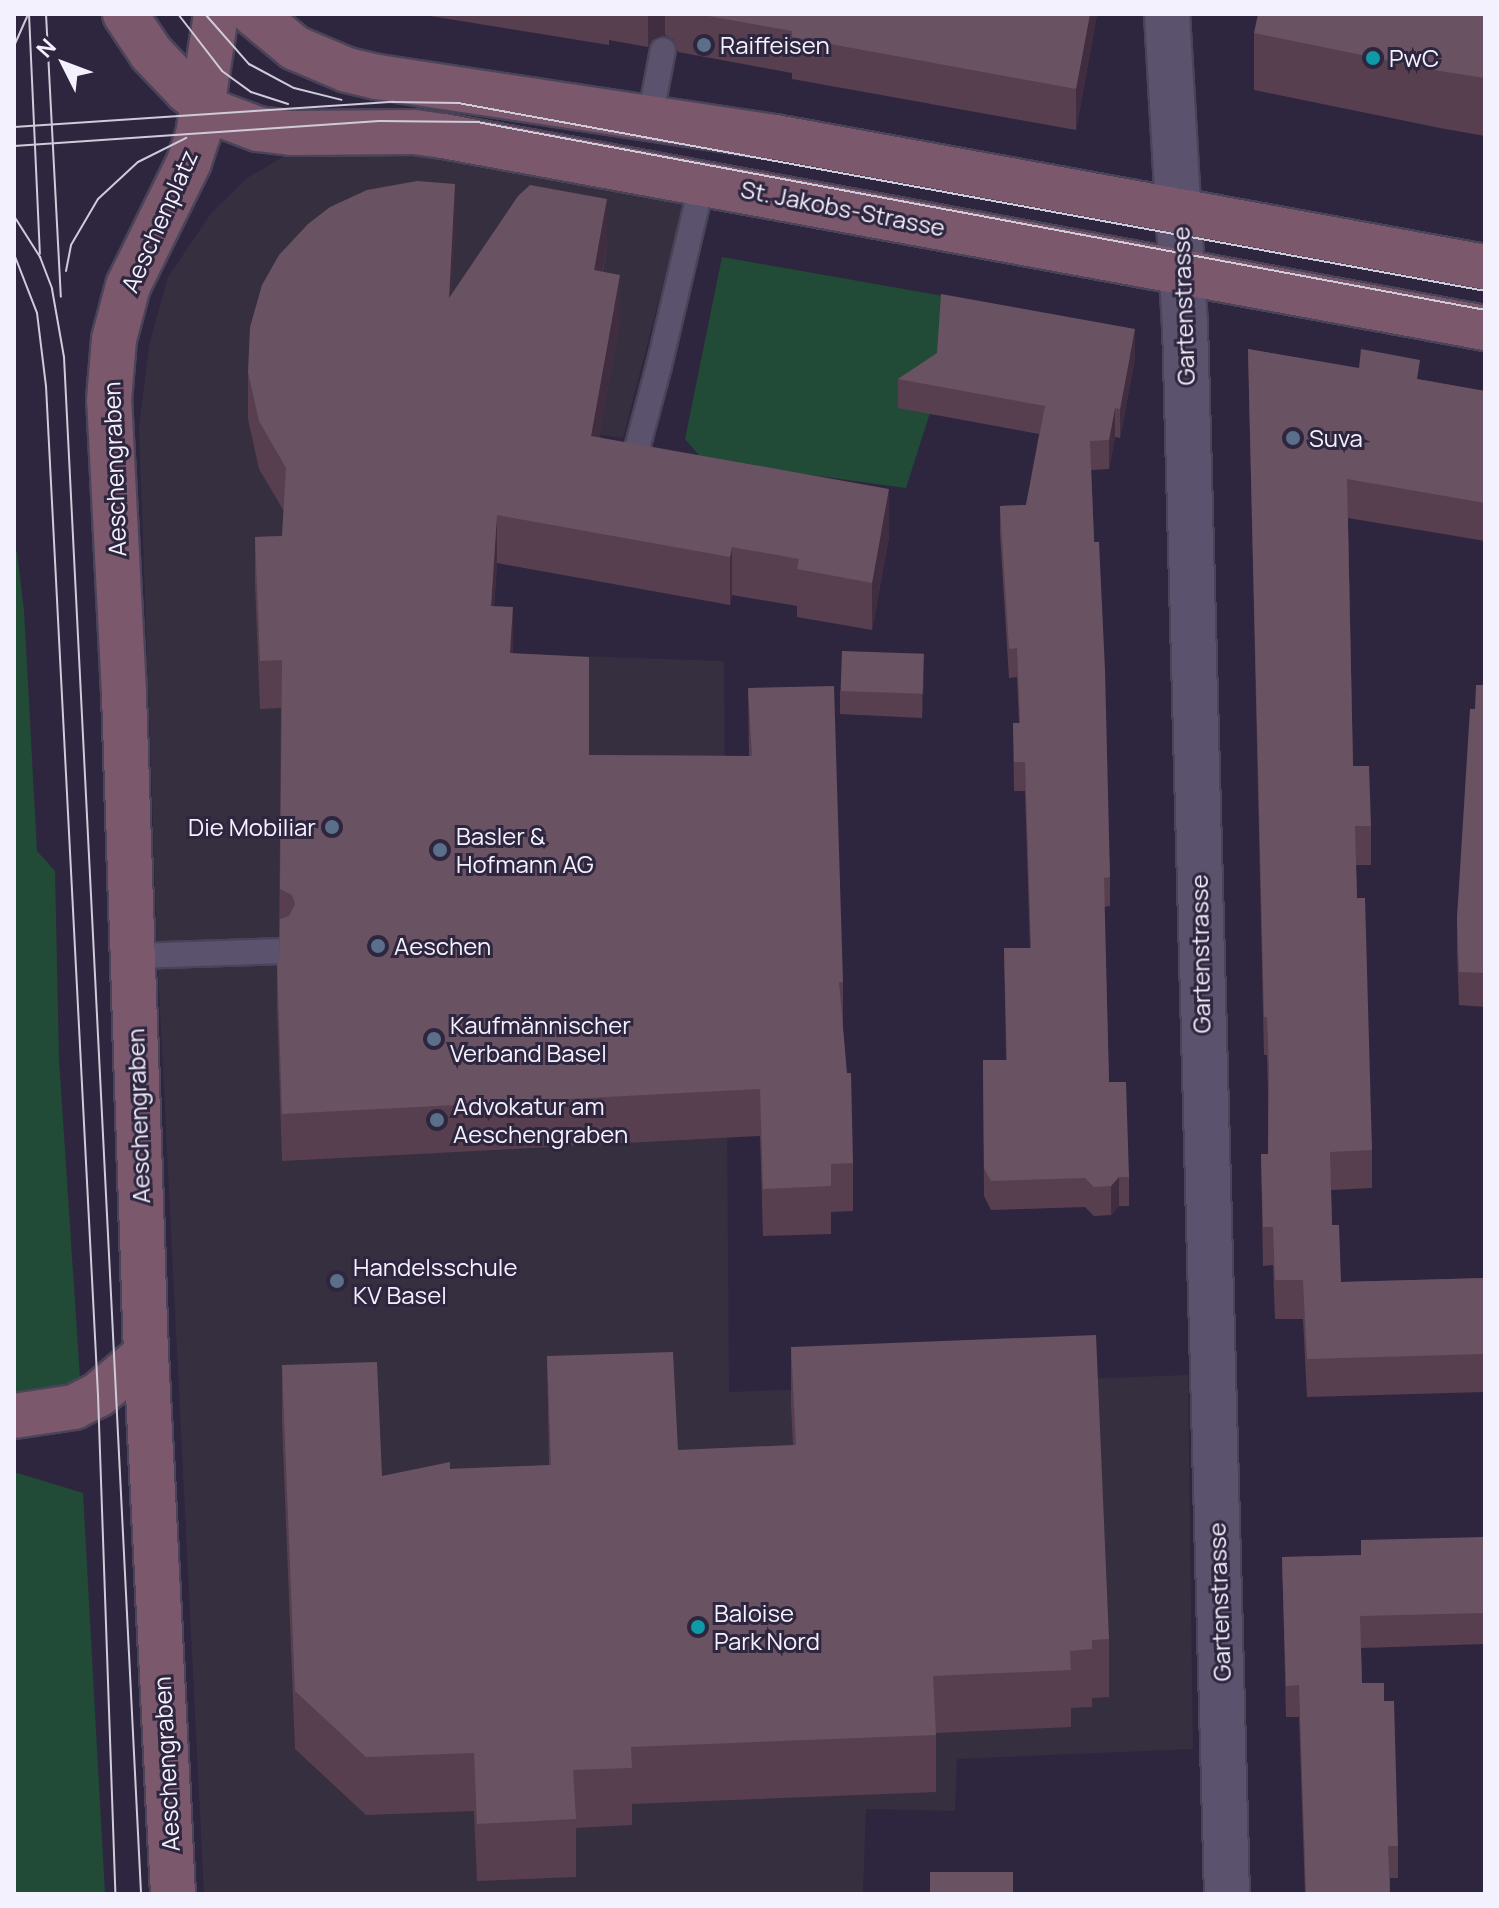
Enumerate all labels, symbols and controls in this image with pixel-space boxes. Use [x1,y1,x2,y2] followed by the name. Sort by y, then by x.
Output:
[24,24,104,104] north arrow
[720,31,830,59] place label: Raiffeisen
[30,32,63,64] text: N
[695,36,713,54] marker: Raiffeisen
[1389,44,1439,72] place label: PwC
[1364,49,1382,67] marker: PwC
[115,145,203,297] street label: Aeschenplatz
[738,174,948,242] street label: St. Jakobs-Strasse
[1166,226,1200,386] street label: Gartenstrasse
[97,381,131,557] street label: Aeschengraben
[1309,424,1363,452] place label: Suva
[1284,429,1302,447] marker: Suva
[188,813,316,841] place label: Die Mobiliar
[323,818,341,836] marker: Die Mobiliar
[456,822,594,878] place label: Basler & Hofmann AG
[431,841,449,859] marker: Basler & Hofmann AG
[1184,874,1216,1034] street label: Gartenstrasse
[394,932,491,960] place label: Aeschen
[369,937,387,955] marker: Aeschen
[450,1011,631,1067] place label: Kaufmännischer Verband Basel
[121,1028,155,1204] street label: Aeschengraben
[425,1030,443,1048] marker: Kaufmännischer Verband Basel
[453,1092,628,1148] place label: Advokatur am Aeschengraben
[428,1111,446,1129] marker: Advokatur am Aeschengraben
[353,1253,517,1309] place label: Handelsschule KV Basel
[328,1272,346,1290] marker: Handelsschule KV Basel
[1202,1522,1236,1682] street label: Gartenstrasse
[714,1599,820,1655] place label: Baloise Park Nord
[689,1618,707,1636] marker: Baloise Park Nord
[147,1676,185,1852] street label: Aeschengraben

